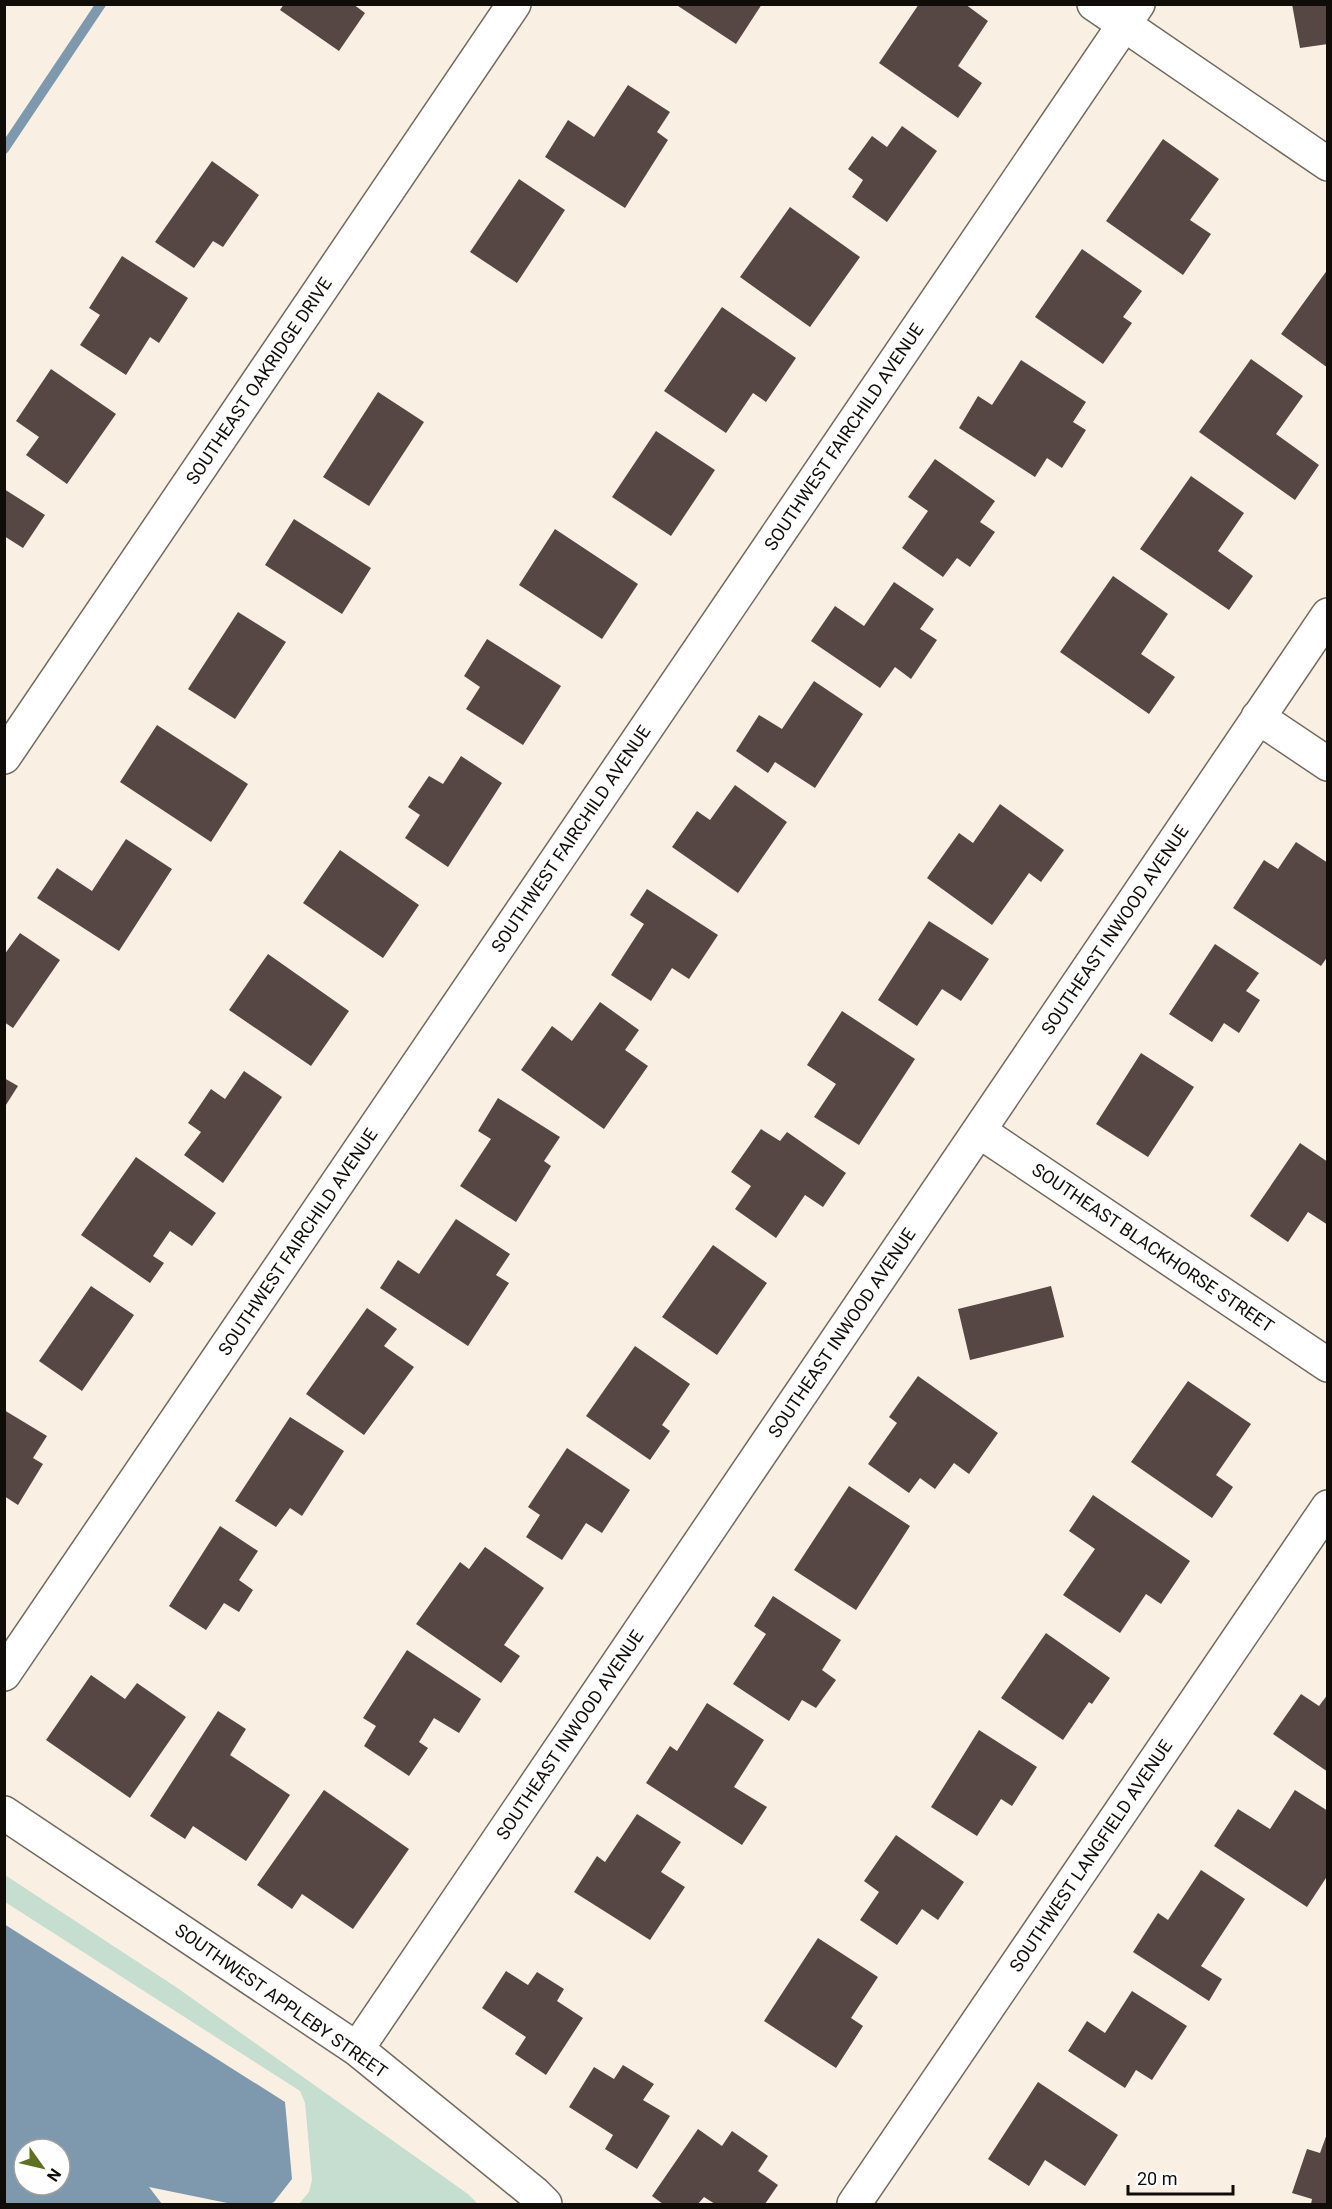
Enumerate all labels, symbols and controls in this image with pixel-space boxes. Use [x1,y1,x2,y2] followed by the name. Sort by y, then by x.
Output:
[181,273,336,488] street label: SOUTHEAST OAKRIDGE DRIVE
[760,319,928,554] street label: SOUTHWEST FAIRCHILD AVENUE
[487,721,655,956] street label: SOUTHWEST FAIRCHILD AVENUE
[1037,821,1193,1038] street label: SOUTHEAST INWOOD AVENUE
[214,1124,382,1359] street label: SOUTHWEST FAIRCHILD AVENUE
[1028,1159,1278,1337] street label: SOUTHEAST BLACKHORSE STREET
[764,1224,920,1441] street label: SOUTHEAST INWOOD AVENUE
[492,1626,648,1843] street label: SOUTHEAST INWOOD AVENUE
[1005,1736,1176,1976] street label: SOUTHWEST LANGFIELD AVENUE
[171,1919,392,2082] street label: SOUTHWEST APPLEBY STREET
[12,2137,72,2197] north arrow
[1128,2158,1233,2196] scale bar
[43,2165,65,2185] text: N
[1137,2168,1177,2189] text: 20 m

